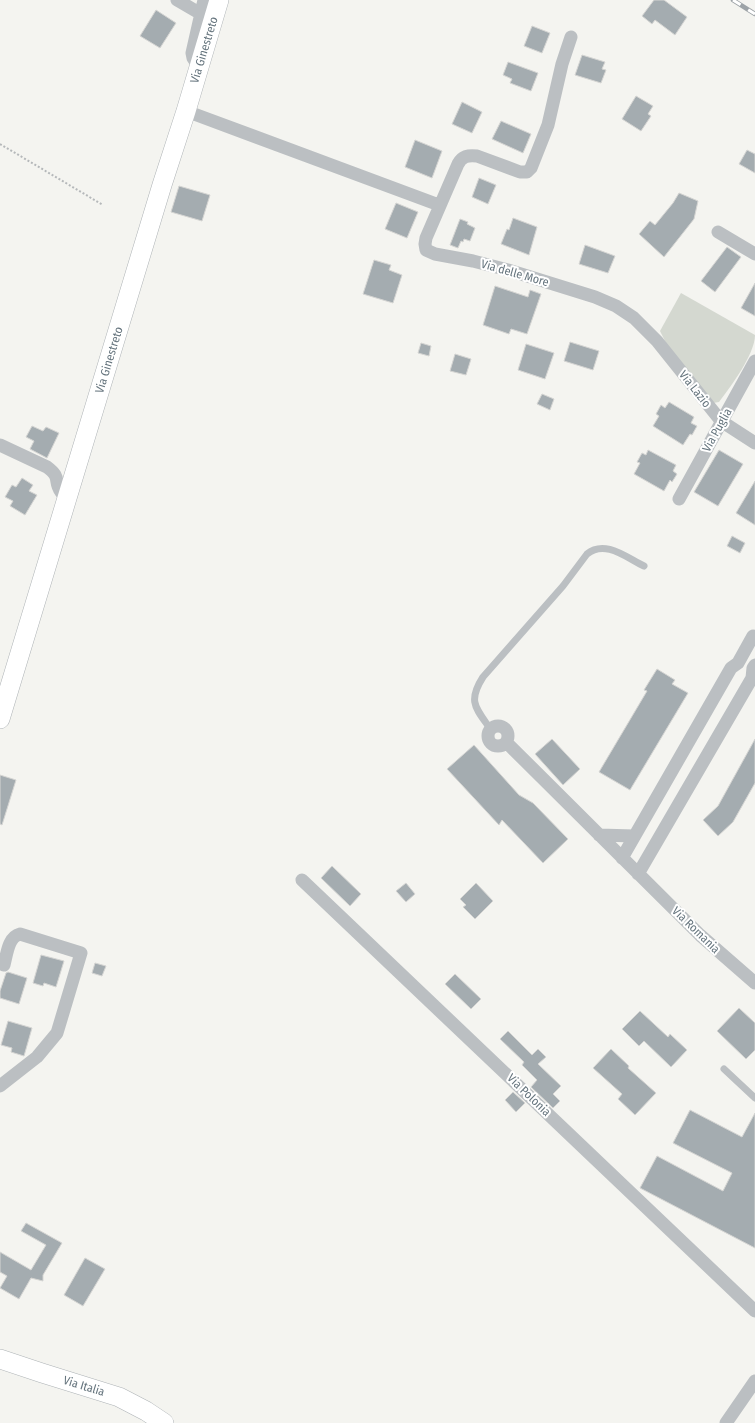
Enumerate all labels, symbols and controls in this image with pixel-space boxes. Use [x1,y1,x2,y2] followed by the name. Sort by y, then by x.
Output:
[187,15,221,85] street label: Via Ginestreto
[480,257,551,289] street label: Via delle More
[92,325,126,395] street label: Via Ginestreto
[676,368,714,410] street label: Via Lazio
[699,406,735,454] street label: Via Puglia
[669,904,723,956] street label: Via Romania
[504,1071,554,1119] street label: Via Polonia
[62,1373,107,1399] street label: Via Italia

